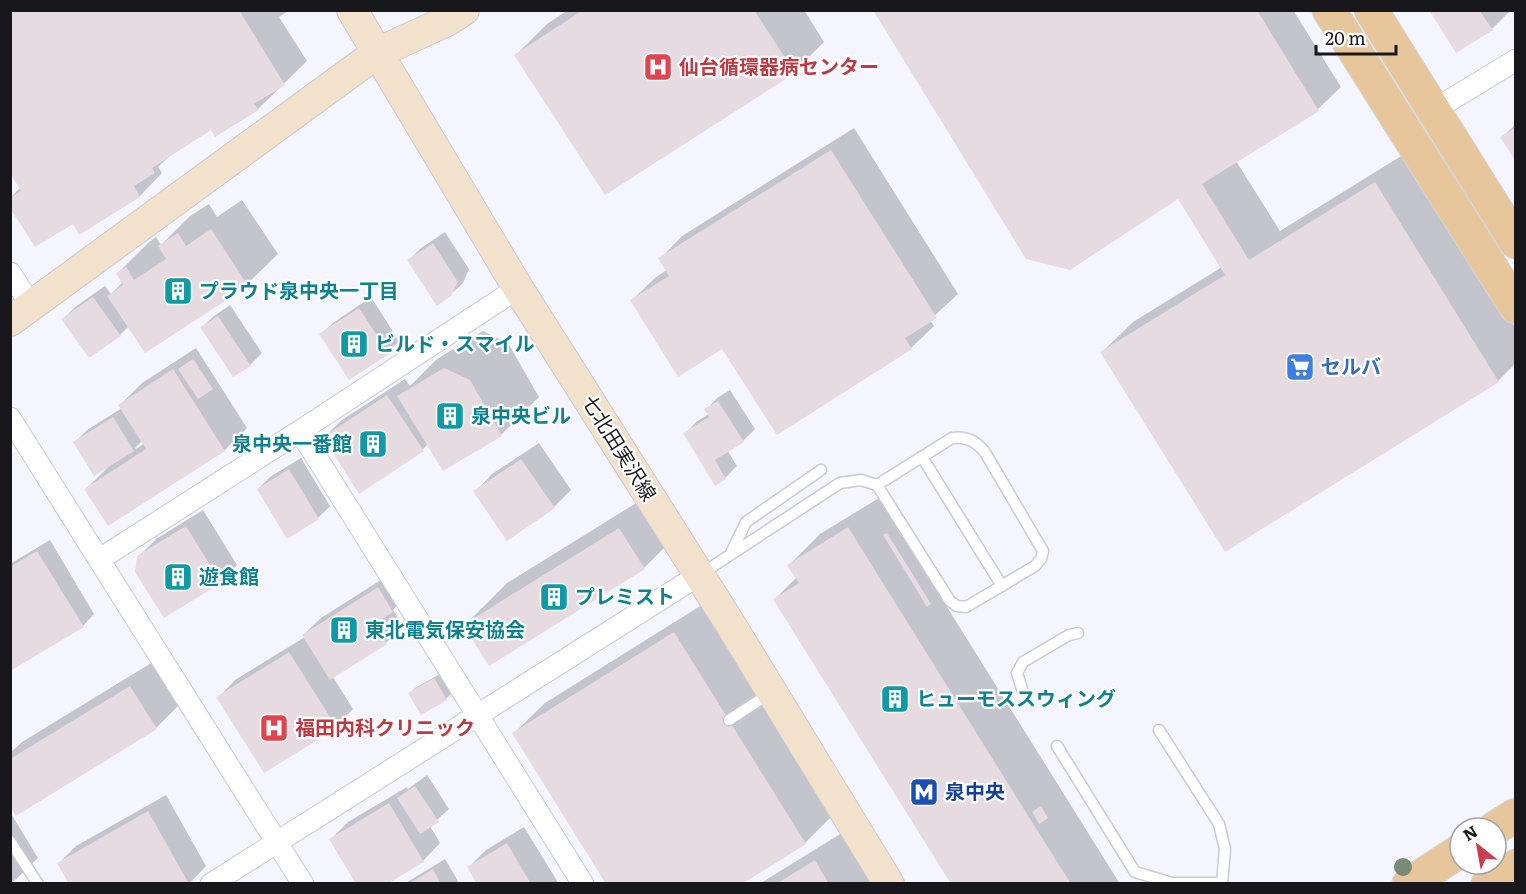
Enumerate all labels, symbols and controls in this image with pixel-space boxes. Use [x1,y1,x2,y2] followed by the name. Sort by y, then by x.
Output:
[1316,18,1396,56] scale bar
[1325,24,1366,51] text: 20 m
[679,50,879,80] place label: 仙台循環器病センター
[642,51,674,83] hospital icon: 仙台循環器病センター
[199,274,399,304] place label: プラウド泉中央一丁目
[162,275,194,307] building icon: プラウド泉中央一丁目
[375,327,534,357] place label: ビルド・スマイル
[338,328,370,360] building icon: ビルド・スマイル
[1321,350,1381,380] place label: セルバ
[1284,351,1316,383] supermarket icon: セルバ
[576,388,665,506] street label: 七北田実沢線
[471,399,571,429] place label: 泉中央ビル
[434,400,466,432] building icon: 泉中央ビル
[232,427,352,457] place label: 泉中央一番館
[357,428,389,460] building icon: 泉中央一番館
[199,560,259,590] place label: 遊食館
[162,561,194,593] building icon: 遊食館
[575,580,675,610] place label: プレミスト
[538,581,570,613] building icon: プレミスト
[365,613,525,643] place label: 東北電気保安協会
[328,614,360,646] building icon: 東北電気保安協会
[916,682,1116,712] place label: ヒューモススウィング
[879,683,911,715] building icon: ヒューモススウィング
[295,711,475,741] place label: 福田内科クリニック
[258,712,290,744] hospital icon: 福田内科クリニック
[945,775,1005,805] place label: 泉中央
[908,776,940,808] metro station icon: 泉中央
[1448,816,1508,876] north arrow
[1458,819,1482,846] text: N

